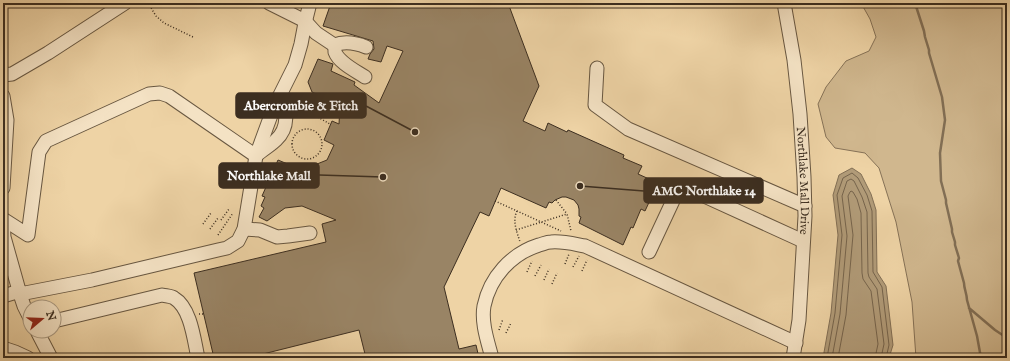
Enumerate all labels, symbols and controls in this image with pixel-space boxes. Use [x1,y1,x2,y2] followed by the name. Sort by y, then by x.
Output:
[236,93,366,118] callout: Abercrombie & Fitch
[243,98,359,115] text: Abercrombie & Fitch
[793,126,813,236] street label: Northlake Mall Drive
[219,163,319,188] callout: Northlake Mall
[226,168,311,185] text: Northlake Mall
[644,178,763,203] callout: AMC Northlake 14
[651,183,756,200] text: AMC Northlake 14
[22,299,62,339] north arrow
[42,308,59,323] text: N

